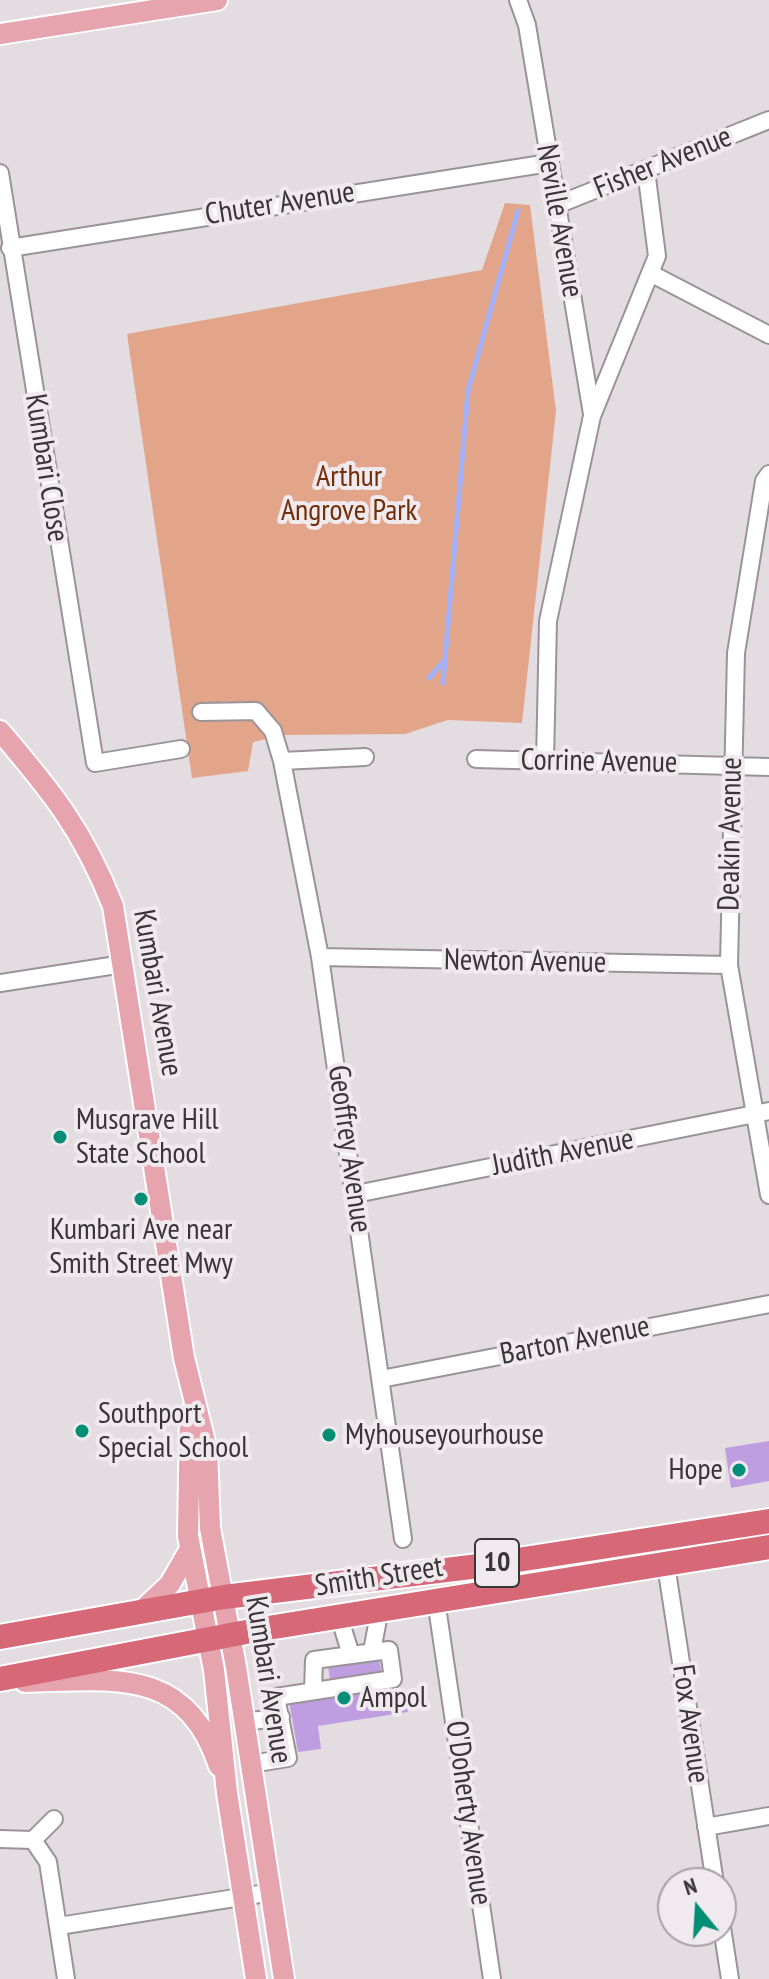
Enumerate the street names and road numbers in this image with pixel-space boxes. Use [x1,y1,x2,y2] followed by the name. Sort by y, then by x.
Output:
[589,119,737,207] street label: Fisher Avenue
[528,142,590,300] street label: Neville Avenue
[203,174,357,234] street label: Chuter Avenue
[17,392,75,544] street label: Kumbari Close
[520,743,678,781] street label: Corrine Avenue
[712,757,750,911] street label: Deakin Avenue
[125,907,189,1079] street label: Kumbari Avenue
[444,943,606,981] street label: Newton Avenue
[319,1063,379,1235] street label: Geoffrey Avenue
[489,1122,637,1184] street label: Judith Avenue
[497,1309,653,1373] street label: Barton Avenue
[475,1539,519,1587] road number: 10
[313,1549,445,1605] street label: Smith Street
[237,1594,299,1766] street label: Kumbari Avenue
[664,1662,716,1786] street label: Fox Avenue
[437,1719,499,1907] street label: O'Doherty Avenue

